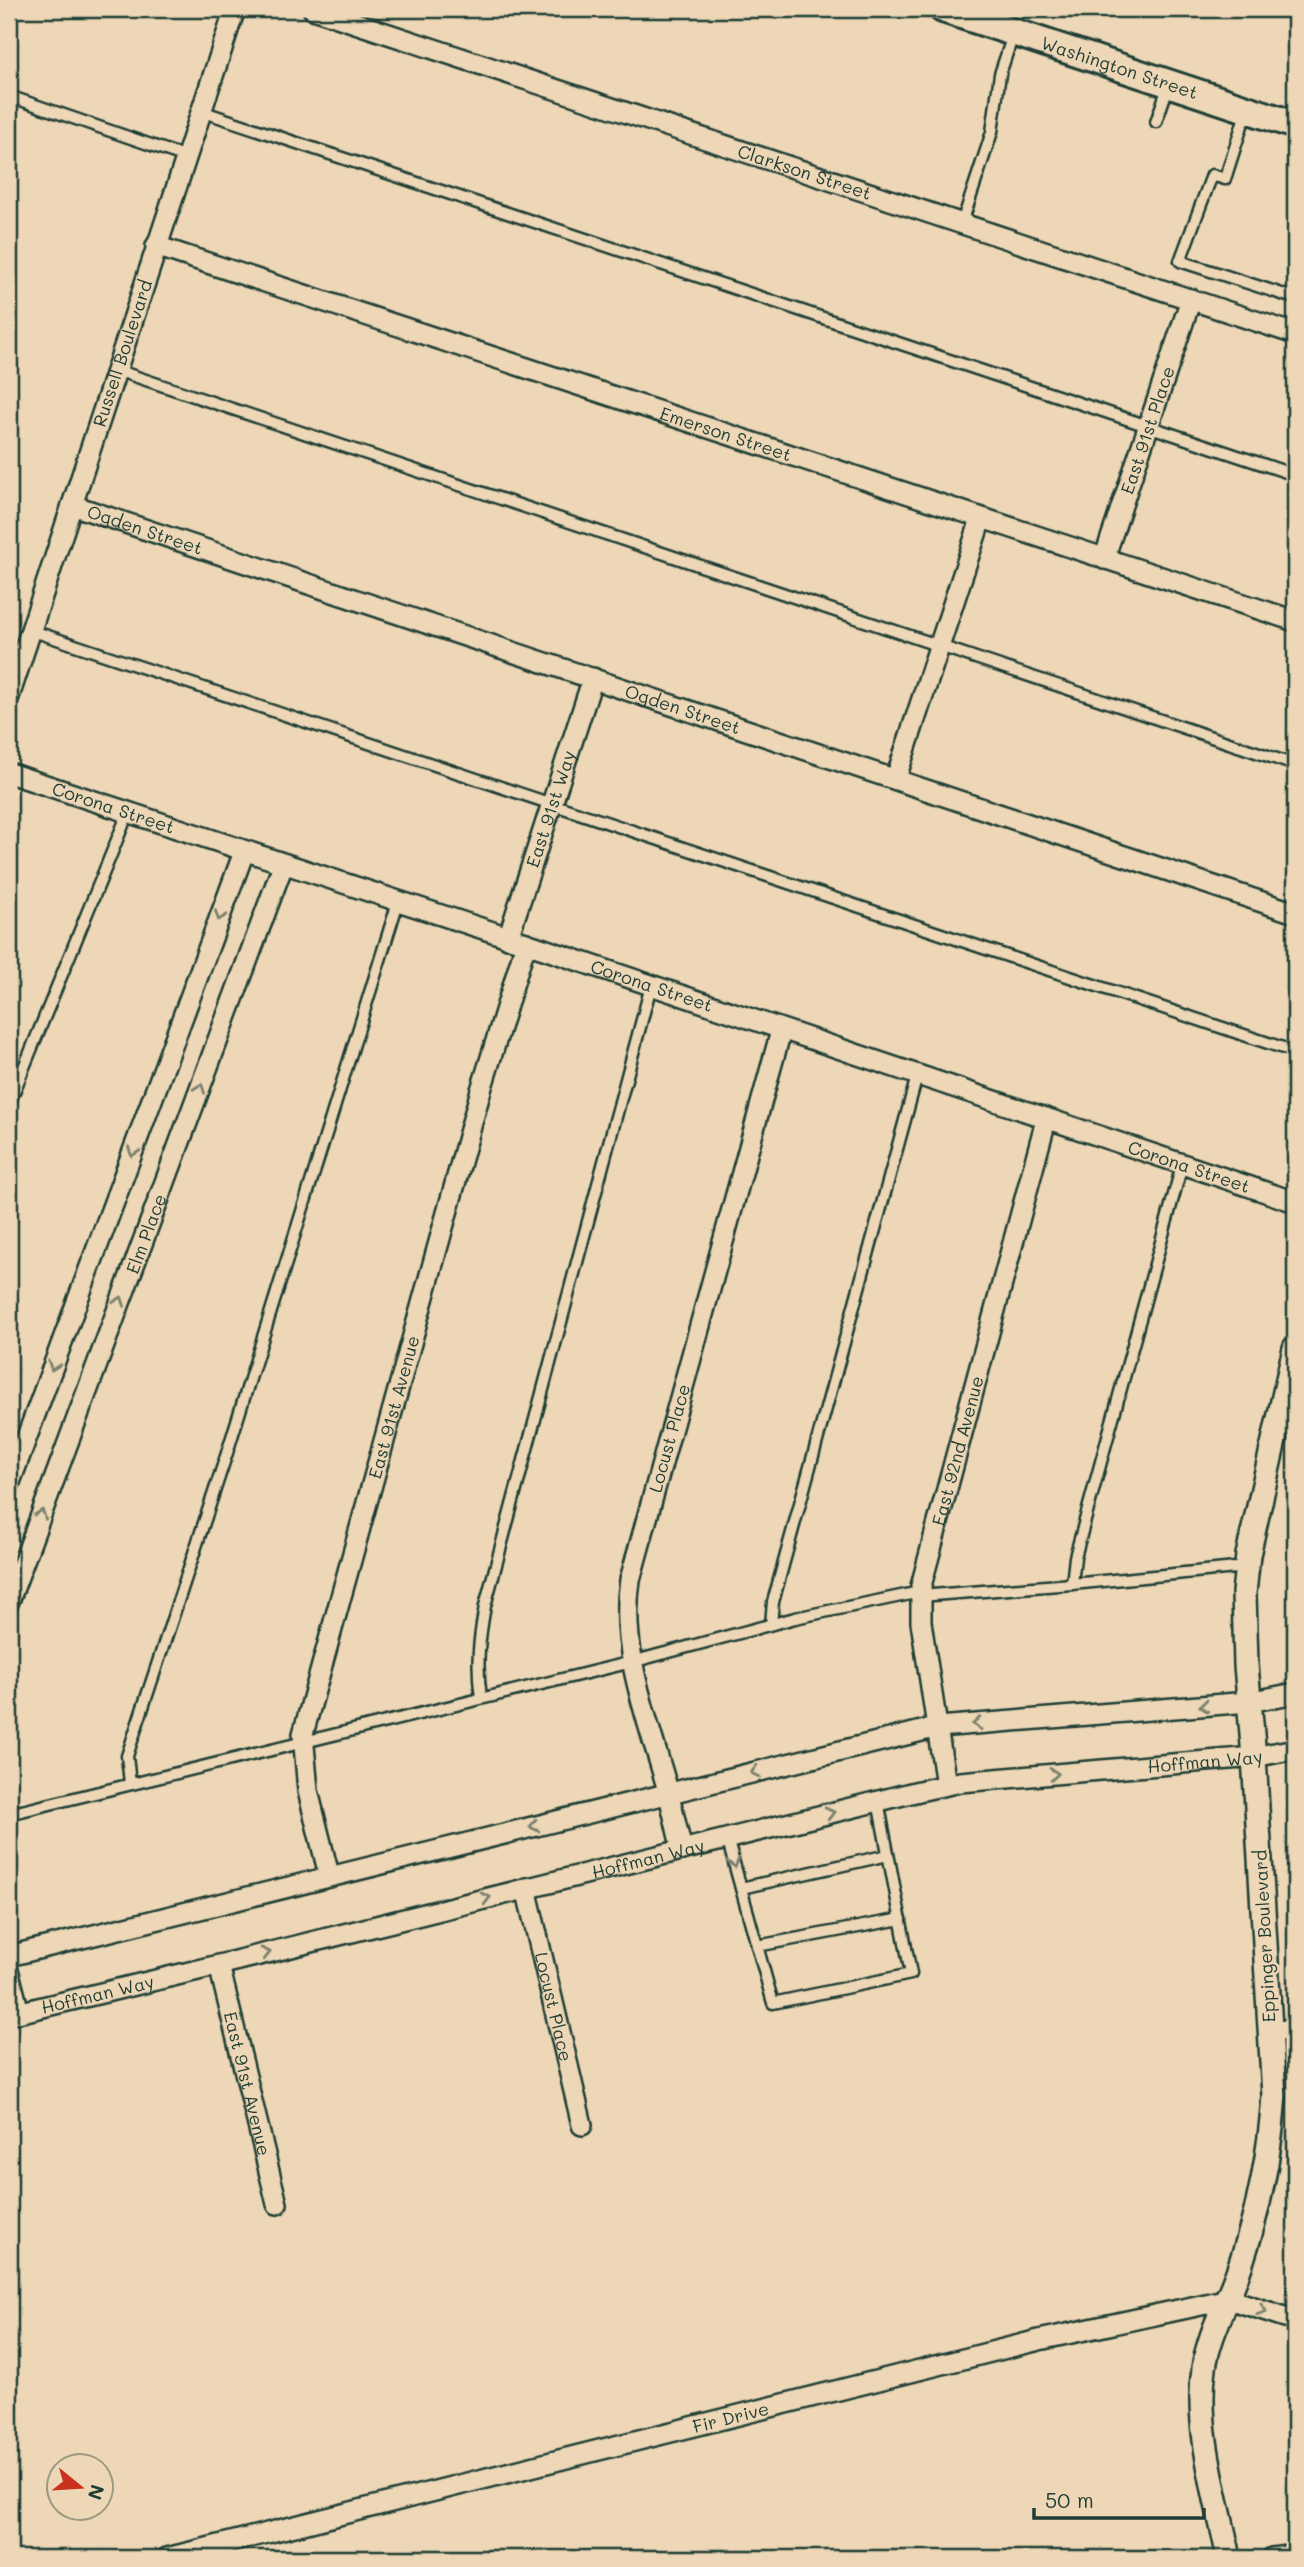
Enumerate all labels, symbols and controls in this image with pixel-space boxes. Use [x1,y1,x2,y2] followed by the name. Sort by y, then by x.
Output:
[1038,30,1201,104] street label: Washington Street
[735,138,875,205] street label: Clarkson Street
[87,276,157,430] street label: Russell Boulevard
[1115,363,1180,497] street label: East 91st Place
[657,401,795,467] street label: Emerson Street
[84,499,206,560] street label: Ogden Street
[622,678,744,739] street label: Ogden Street
[520,747,581,870] street label: East 91st Way
[49,776,178,839] street label: Corona Street
[215,910,229,922] one-way arrow
[588,954,716,1017] street label: Corona Street
[191,1083,205,1095] one-way arrow
[1125,1135,1253,1198] street label: Corona Street
[127,1146,141,1158] one-way arrow
[120,1190,172,1277] street label: Elm Place
[112,1296,126,1308] one-way arrow
[362,1333,425,1481] street label: East 91st Avenue
[48,1359,62,1371] one-way arrow
[926,1373,989,1528] street label: East 92nd Avenue
[643,1381,695,1495] street label: Locust Place
[33,1509,47,1521] one-way arrow
[1198,1698,1209,1713] one-way arrow
[971,1716,982,1731] one-way arrow
[1146,1744,1265,1778] street label: Hoffman Way
[749,1764,761,1778] one-way arrow
[1048,1767,1059,1782] one-way arrow
[824,1807,836,1821] one-way arrow
[528,1818,540,1832] one-way arrow
[589,1833,707,1884] street label: Hoffman Way
[1247,1849,1281,2023] street label: Eppinger Boulevard
[726,1857,741,1869] one-way arrow
[480,1892,492,1906] one-way arrow
[260,1947,272,1961] one-way arrow
[530,1950,579,2064] street label: Locust Place
[39,1969,156,2019] street label: Hoffman Way
[219,2009,277,2158] street label: East 91st Avenue
[1255,2301,1267,2316] one-way arrow
[690,2396,771,2438] street label: Fir Drive
[46,2452,116,2522] north arrow
[1034,2476,1204,2520] scale bar
[83,2482,111,2503] text: N
[1045,2486,1094,2513] text: 50 m

